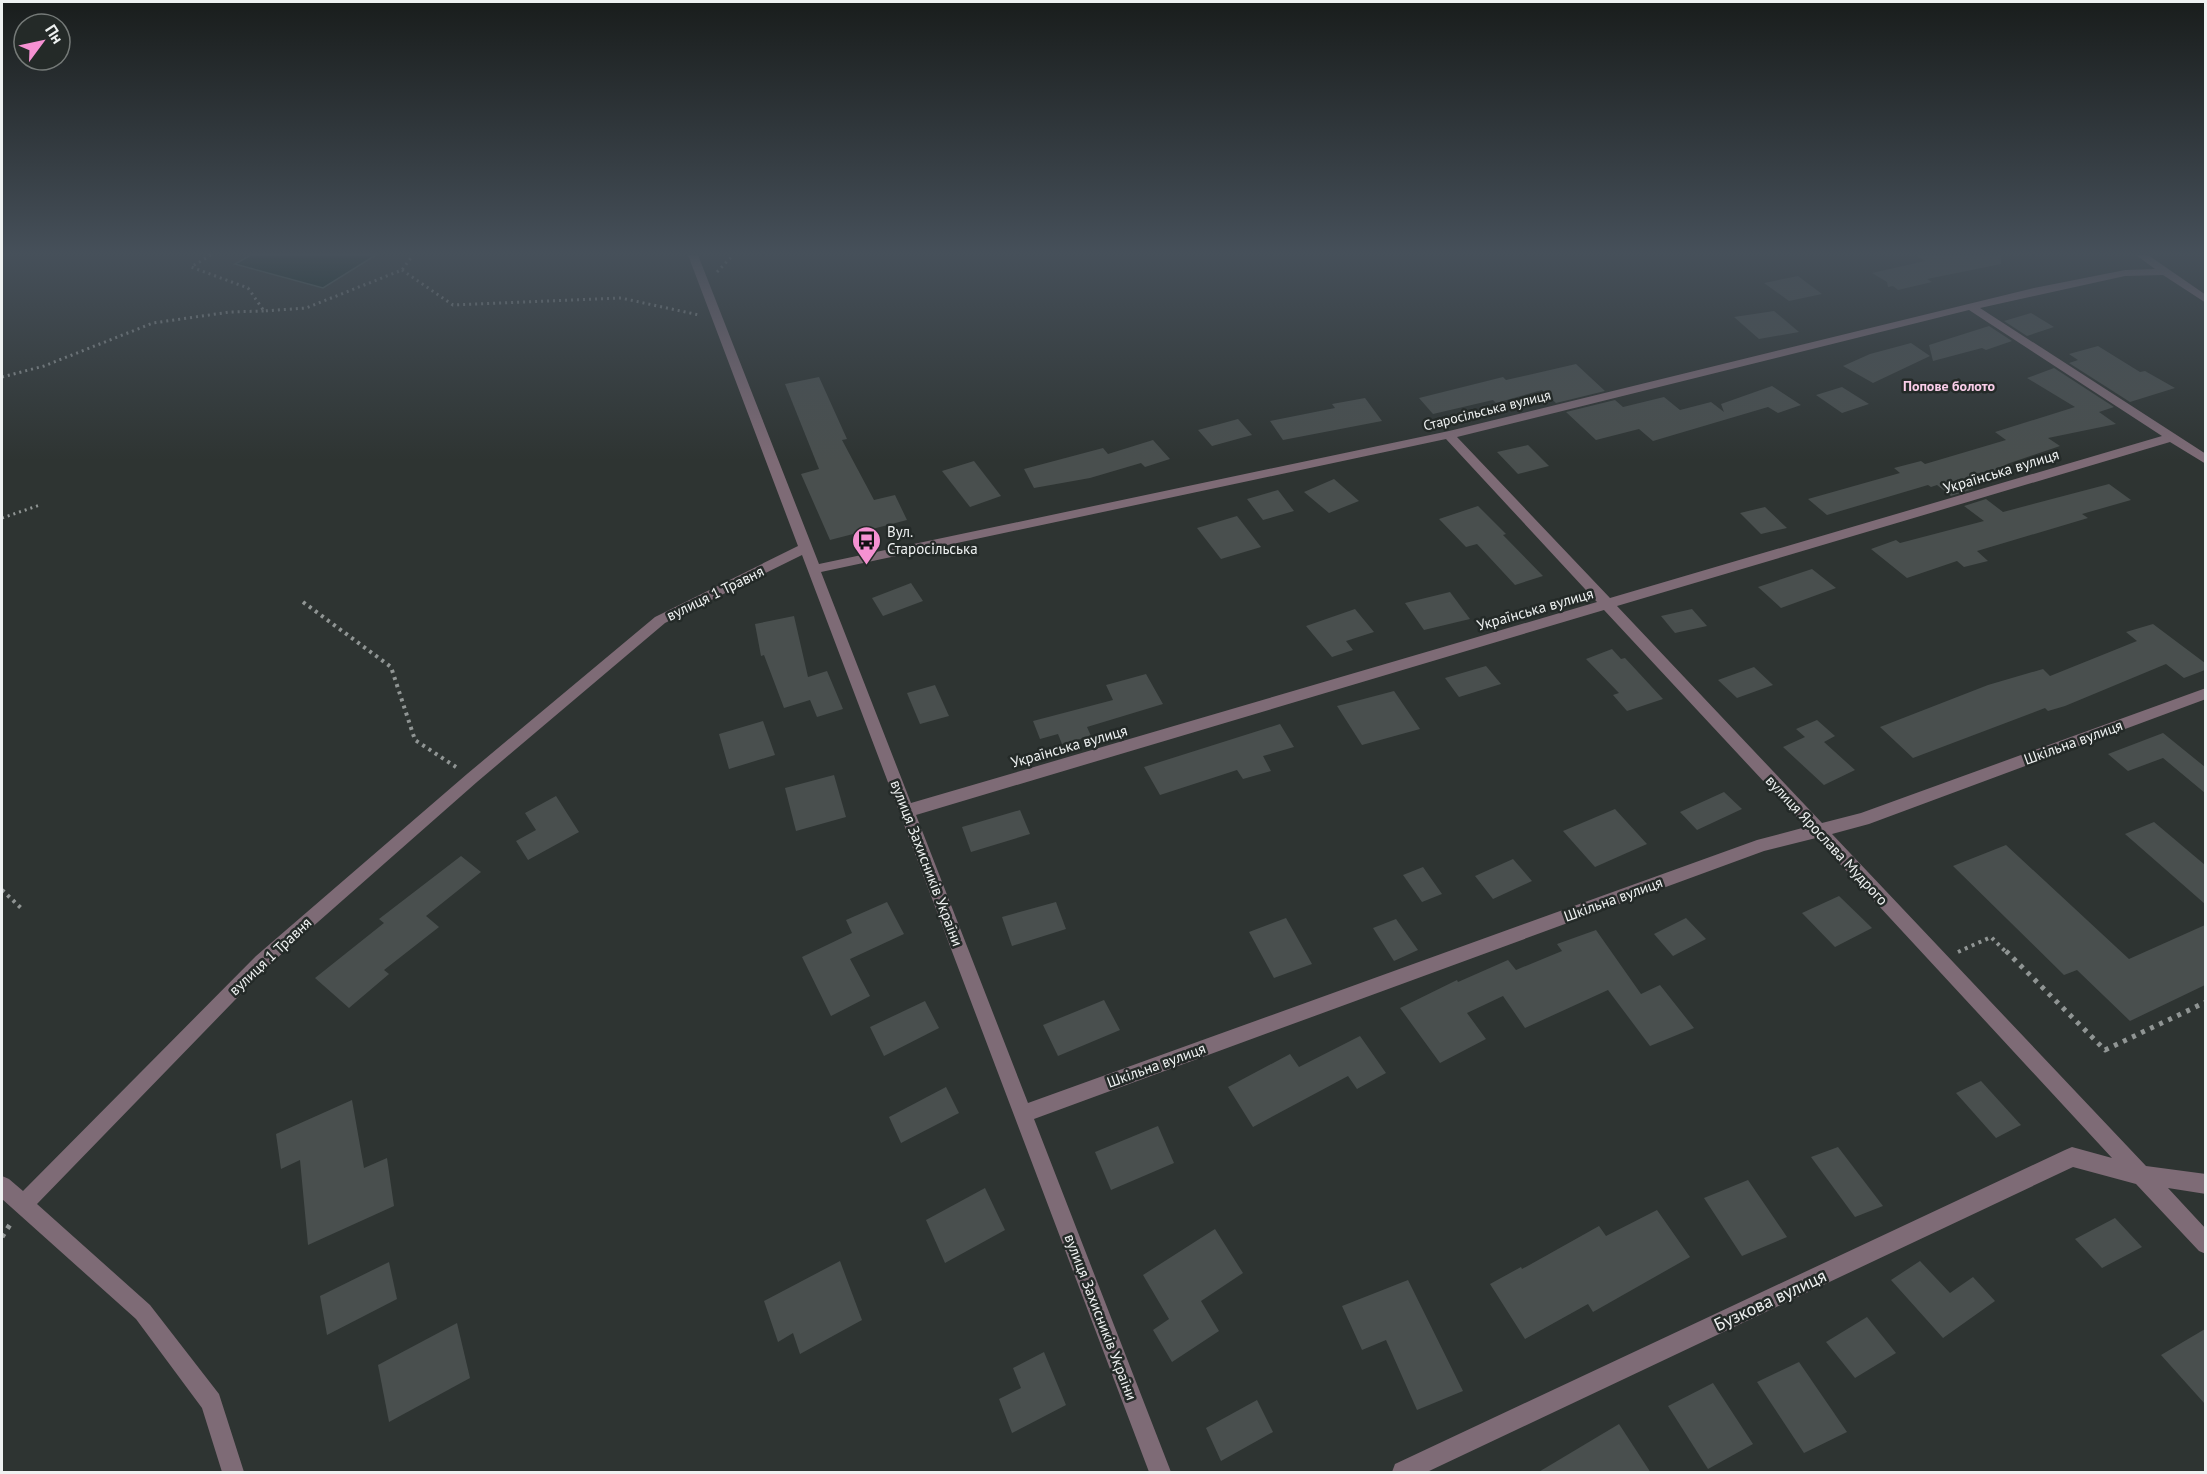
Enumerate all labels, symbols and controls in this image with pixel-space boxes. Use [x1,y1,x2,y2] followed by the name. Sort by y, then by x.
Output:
[12,12,72,72] north arrow
[41,20,68,47] text: Пн
[1903,377,1996,395] district label: Попове болото
[1421,385,1553,435] street label: Старосільська вулиця
[1941,444,2061,498] street label: Українська вулиця
[887,522,978,558] place label: Вул. Старосільська
[850,524,882,566] bus stop icon: Вул. Старосільська
[663,561,767,625] street label: вулиця 1 Травня
[1475,583,1595,635] street label: Українська вулиця
[2021,715,2125,769] street label: Шкільна вулиця
[1009,720,1129,772] street label: Українська вулиця
[1762,771,1892,909] street label: вулиця Ярослава Мудрого
[886,777,968,949] street label: вулиця Захисників України
[1561,872,1665,926] street label: Шкільна вулиця
[225,913,315,999] street label: вулиця 1 Травня
[1104,1038,1208,1092] street label: Шкільна вулиця
[1060,1231,1142,1403] street label: вулиця Захисників України
[1710,1264,1830,1336] street label: Бузкова вулиця

